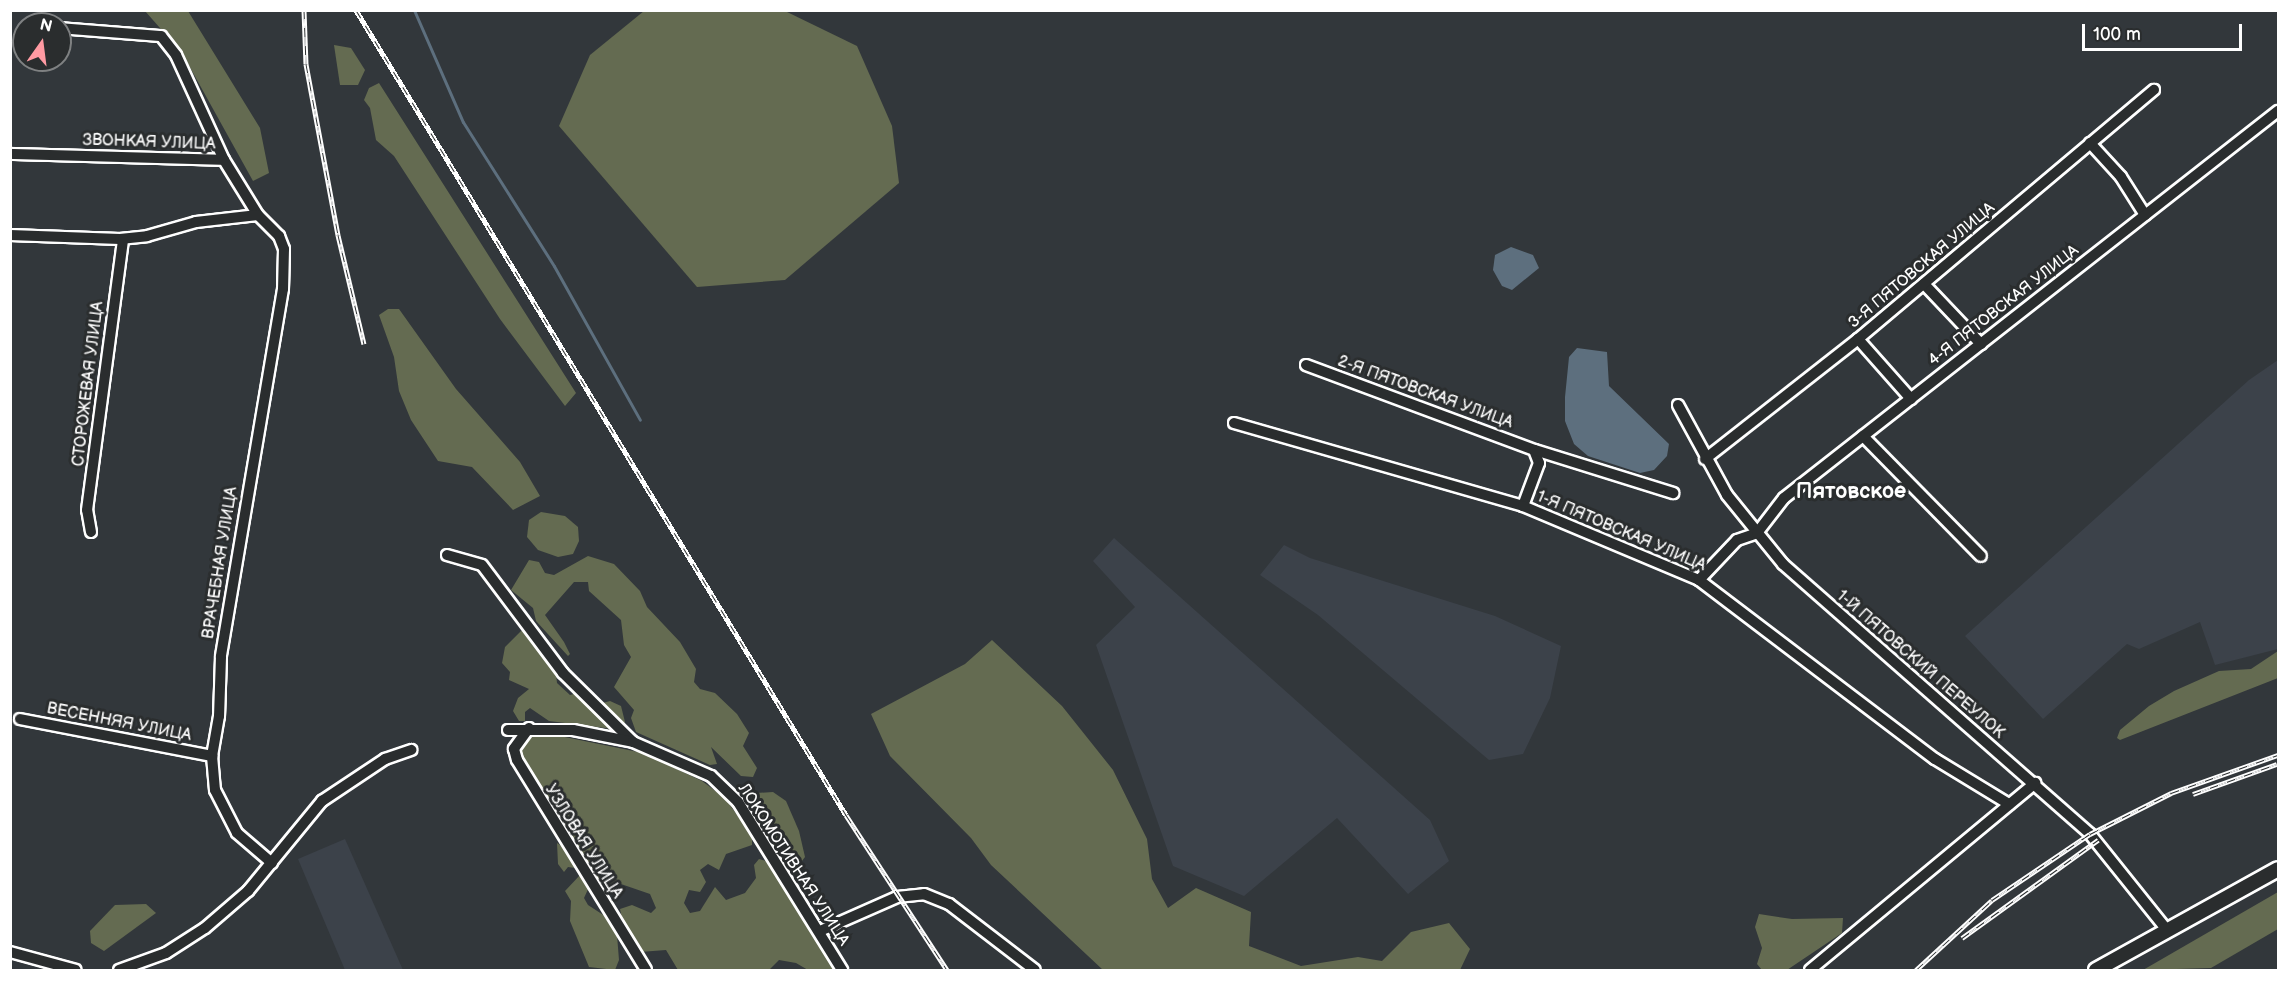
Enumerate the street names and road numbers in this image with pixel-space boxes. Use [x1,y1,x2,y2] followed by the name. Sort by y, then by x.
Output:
[82,131,216,155] street label: ЗВОНКАЯ УЛИЦА
[1845,199,1999,333] street label: 3-Я ПЯТОВСКАЯ УЛИЦА
[1925,241,2083,371] street label: 4-Я ПЯТОВСКАЯ УЛИЦА
[69,300,109,468] street label: СТОРОЖЕВАЯ УЛИЦА
[1335,352,1515,434] street label: 2-Я ПЯТОВСКАЯ УЛИЦА
[200,486,242,640] street label: ВРАЧЕБНАЯ УЛИЦА
[1534,488,1708,576] street label: 1-Я ПЯТОВСКАЯ УЛИЦА
[1832,587,2008,743] street label: 1-Й ПЯТОВСКИЙ ПЕРЕУЛОК
[45,700,193,746] street label: ВЕСЕННЯЯ УЛИЦА
[733,780,853,950] street label: ЛОКОМОТИВНАЯ УЛИЦА
[540,781,626,903] street label: УЗЛОВАЯ УЛИЦА

